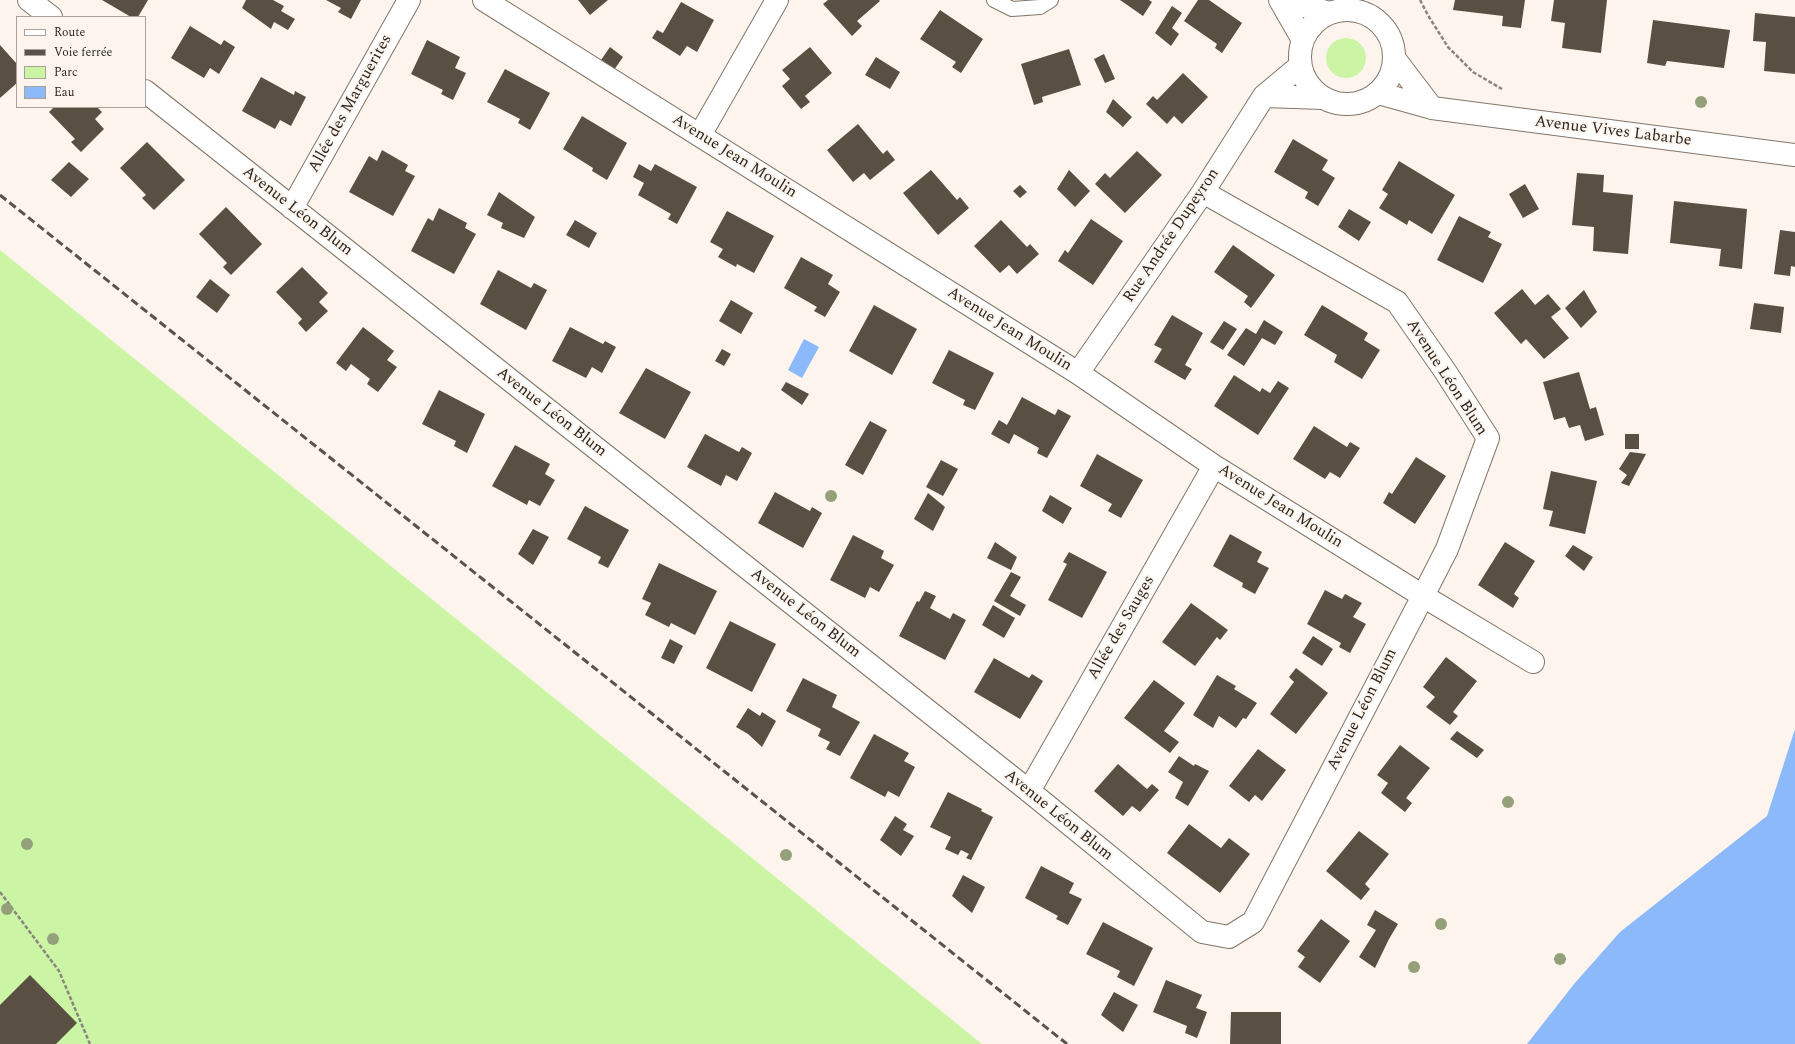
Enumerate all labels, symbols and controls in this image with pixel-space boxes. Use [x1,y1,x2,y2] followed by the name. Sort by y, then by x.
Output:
[16,16,146,108] legend
[54,23,85,42] text: Route
[305,32,397,176] street label: Allée des Marguerites
[54,43,112,62] text: Voie ferrée
[54,63,78,82] text: Parc
[54,83,74,102] text: Eau
[668,111,800,203] street label: Avenue Jean Moulin
[1533,113,1693,151] street label: Avenue Vives Labarbe
[238,163,356,261] street label: Avenue Léon Blum
[1120,165,1224,307] street label: Rue Andrée Dupeyron
[943,284,1075,376] street label: Avenue Jean Moulin
[1401,316,1491,440] street label: Avenue Léon Blum
[492,364,610,462] street label: Avenue Léon Blum
[1214,461,1346,553] street label: Avenue Jean Moulin
[746,565,864,663] street label: Avenue Léon Blum
[1084,572,1160,684] street label: Allée des Sauges
[1324,646,1402,774] street label: Avenue Léon Blum
[1000,766,1116,866] street label: Avenue Léon Blum

